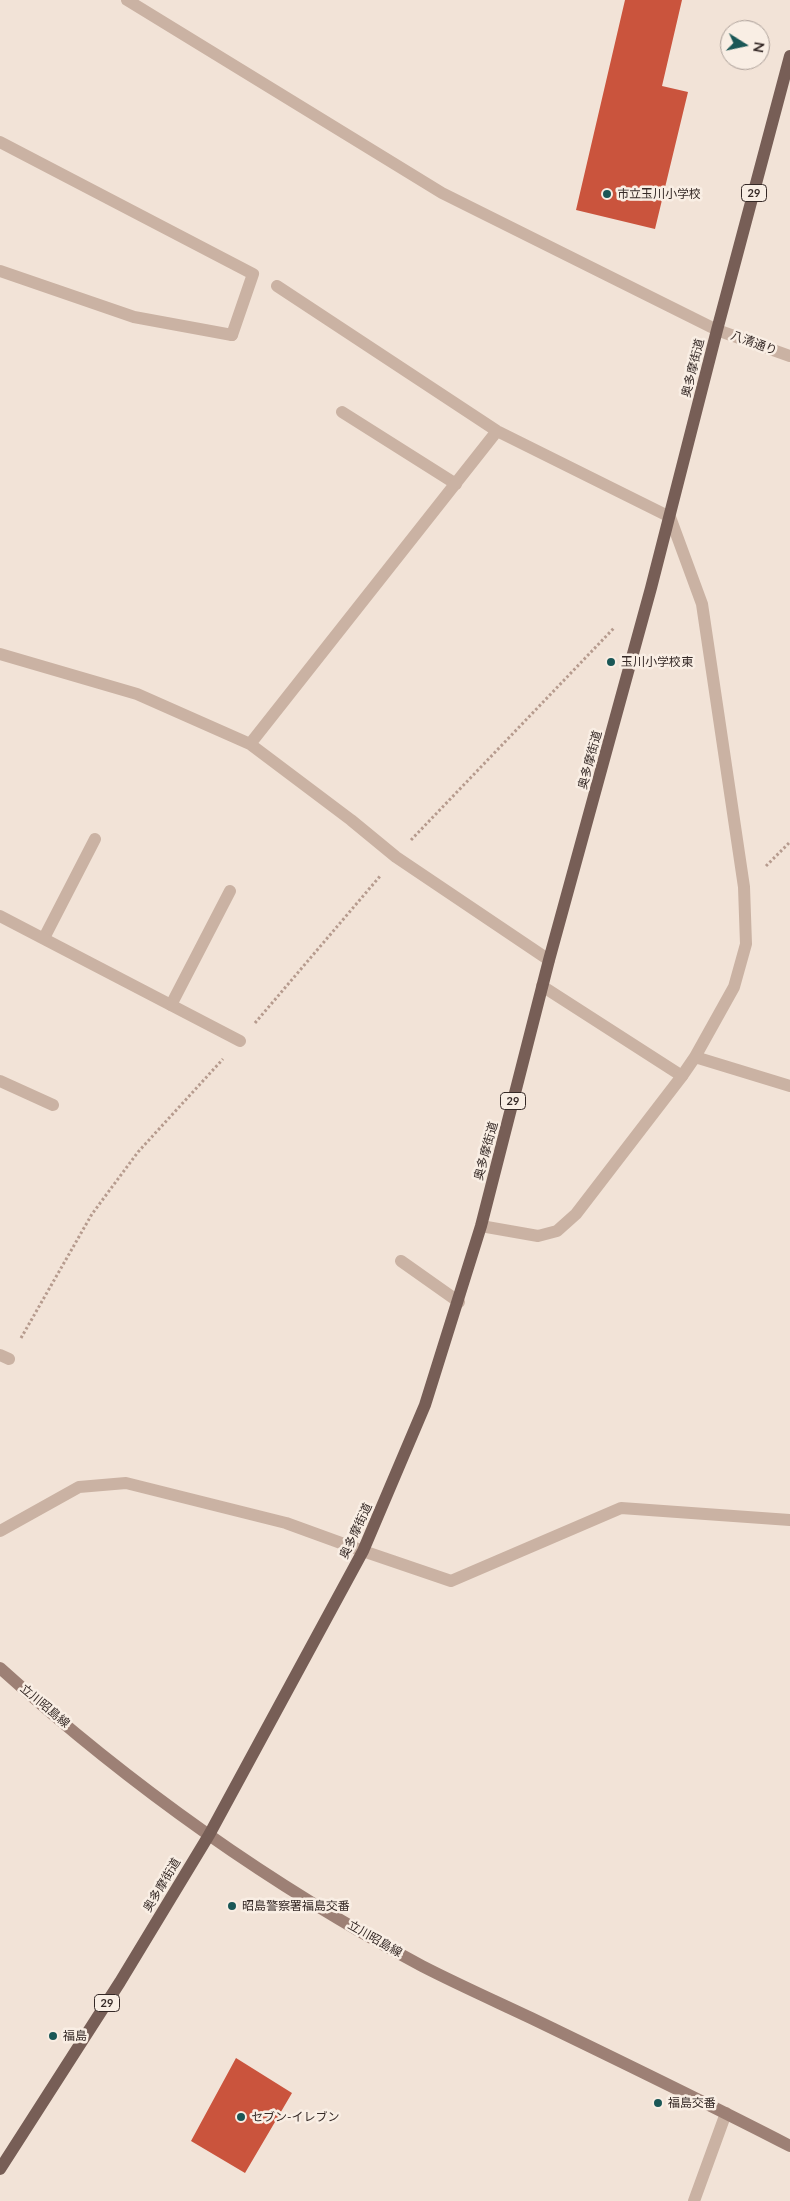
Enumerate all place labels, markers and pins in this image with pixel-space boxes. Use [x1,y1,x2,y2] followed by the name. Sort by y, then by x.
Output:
[617,187,701,201] place label: 市立玉川小学校
[601,188,613,200] marker: 市立玉川小学校
[621,655,693,669] place label: 玉川小学校東
[605,656,617,668] marker: 玉川小学校東
[242,1899,350,1913] place label: 昭島警察署福島交番
[226,1900,238,1912] marker: 昭島警察署福島交番
[63,2029,87,2043] place label: 福島
[47,2030,59,2042] marker: 福島
[668,2096,716,2110] place label: 福島交番
[652,2097,664,2109] marker: 福島交番
[251,2110,339,2124] place label: セブン-イレブン
[235,2111,247,2123] marker: セブン-イレブン

